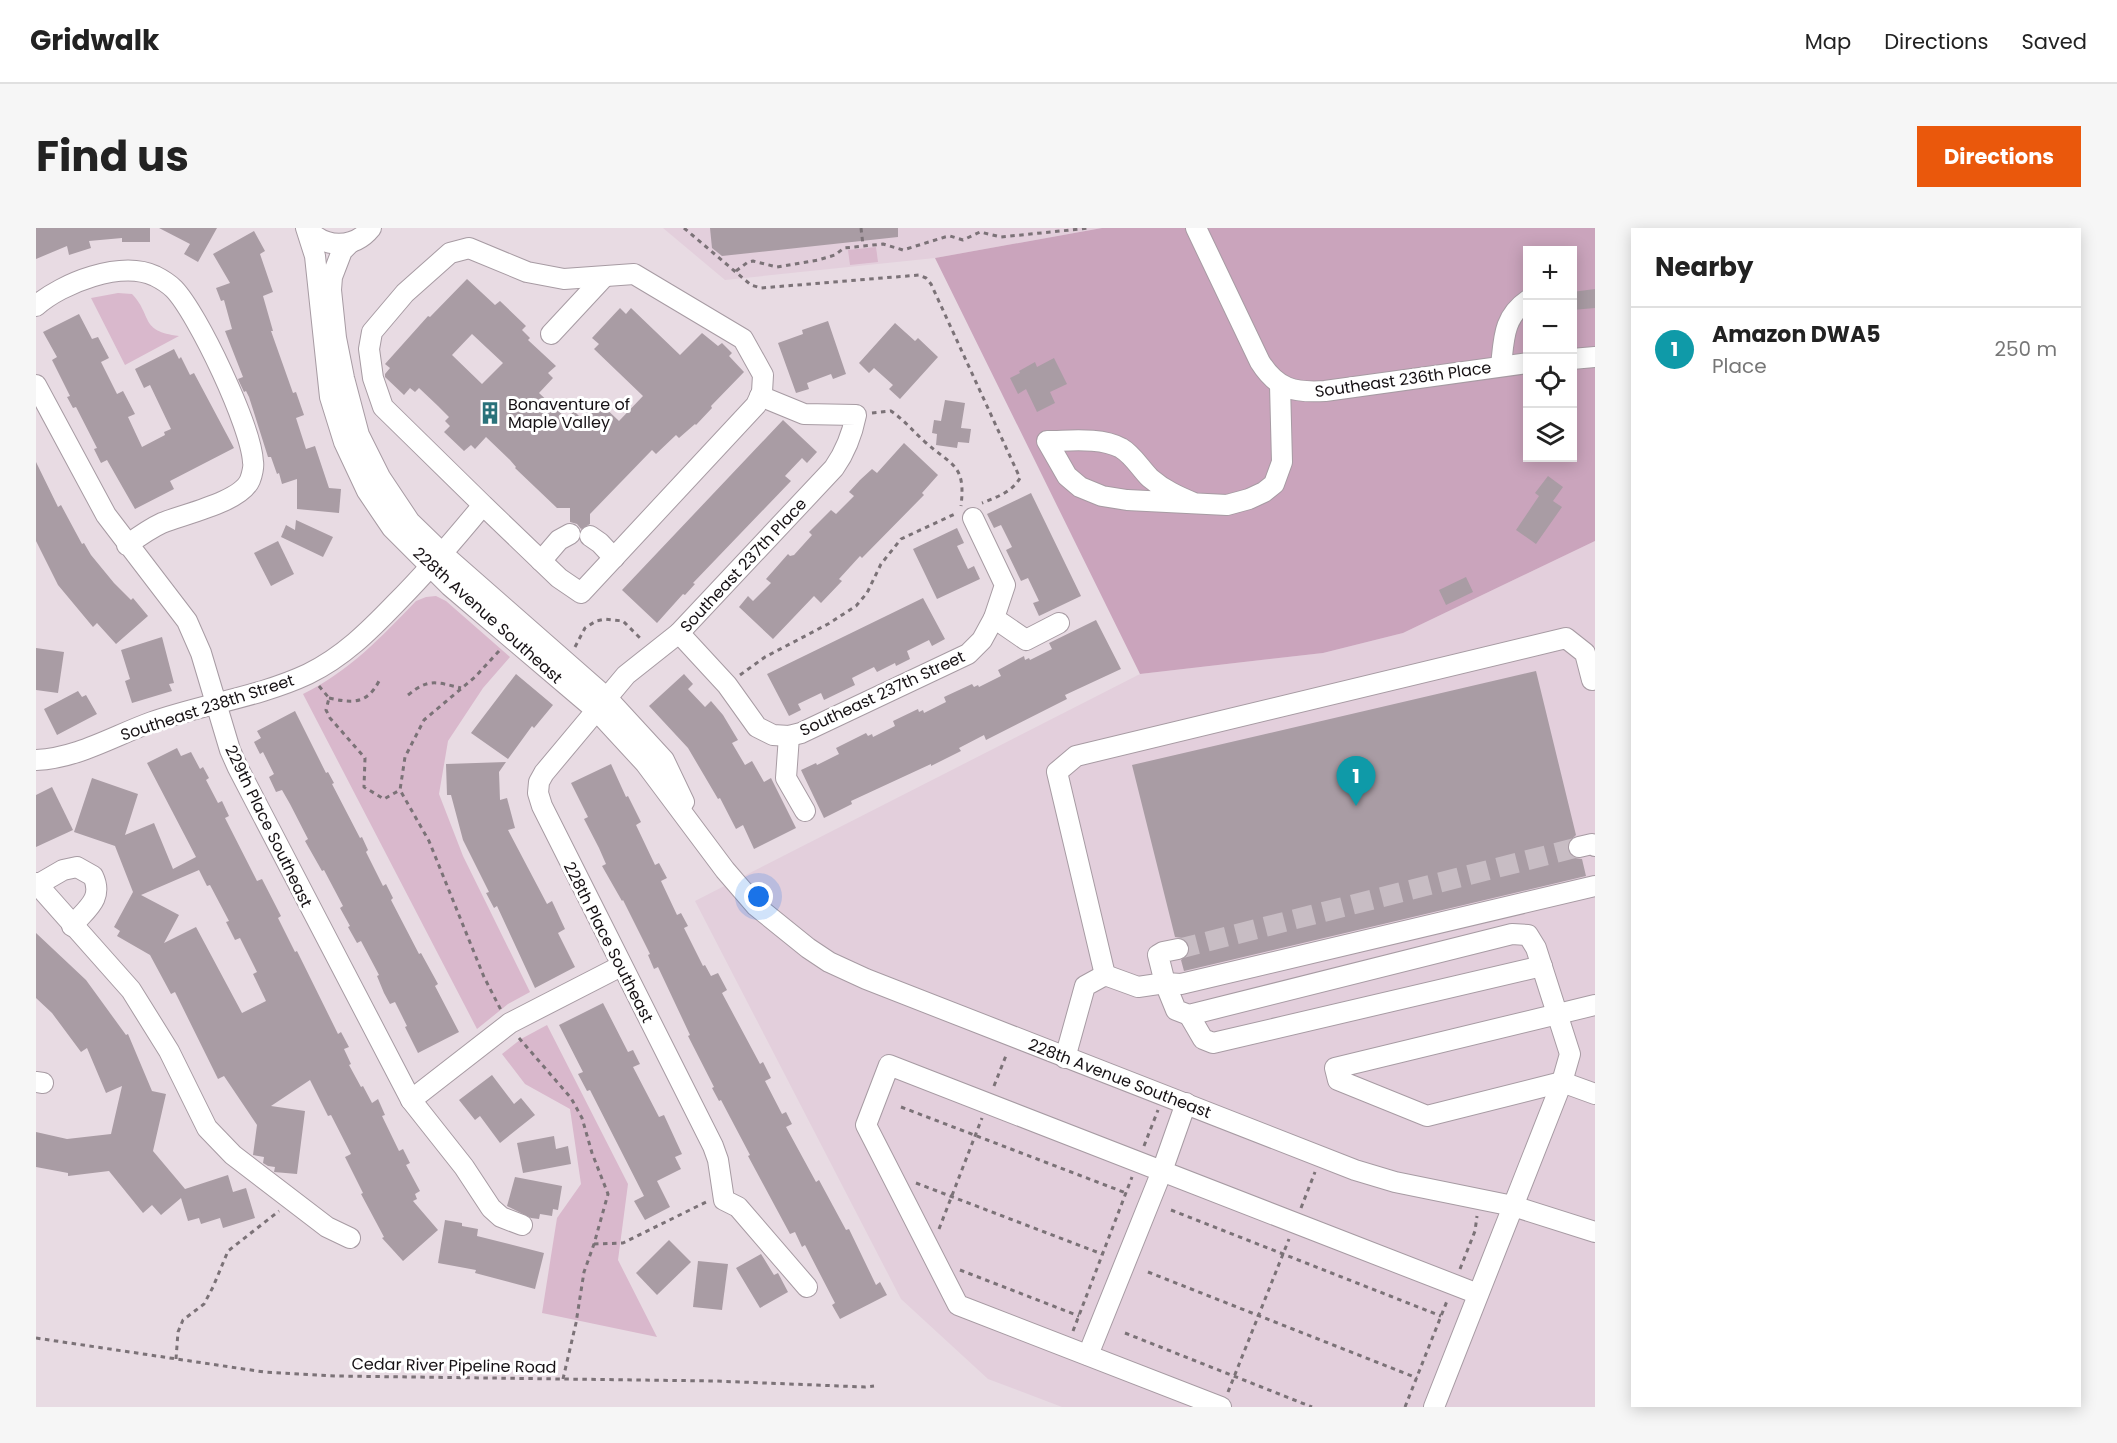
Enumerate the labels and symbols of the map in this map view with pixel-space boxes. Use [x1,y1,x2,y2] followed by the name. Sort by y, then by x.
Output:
[1313,356,1493,403] street label: Southeast 236th Place
[508,393,630,434] place label: Bonaventure of Maple Valley
[477,400,503,426] building icon: Bonaventure of Maple Valley
[675,493,812,638] street label: Southeast 237th Place
[408,542,568,689] street label: 228th Avenue Southeast
[796,645,969,742] street label: Southeast 237th Street
[118,669,297,746] street label: Southeast 238th Street
[219,741,318,911] street label: 229th Place Southeast
[1336,756,1376,806] pin: 1
[558,858,659,1027] street label: 228th Place Southeast
[744,882,773,911] your location
[1025,1033,1215,1124] street label: 228th Avenue Southeast
[351,1352,557,1379] street label: Cedar River Pipeline Road

